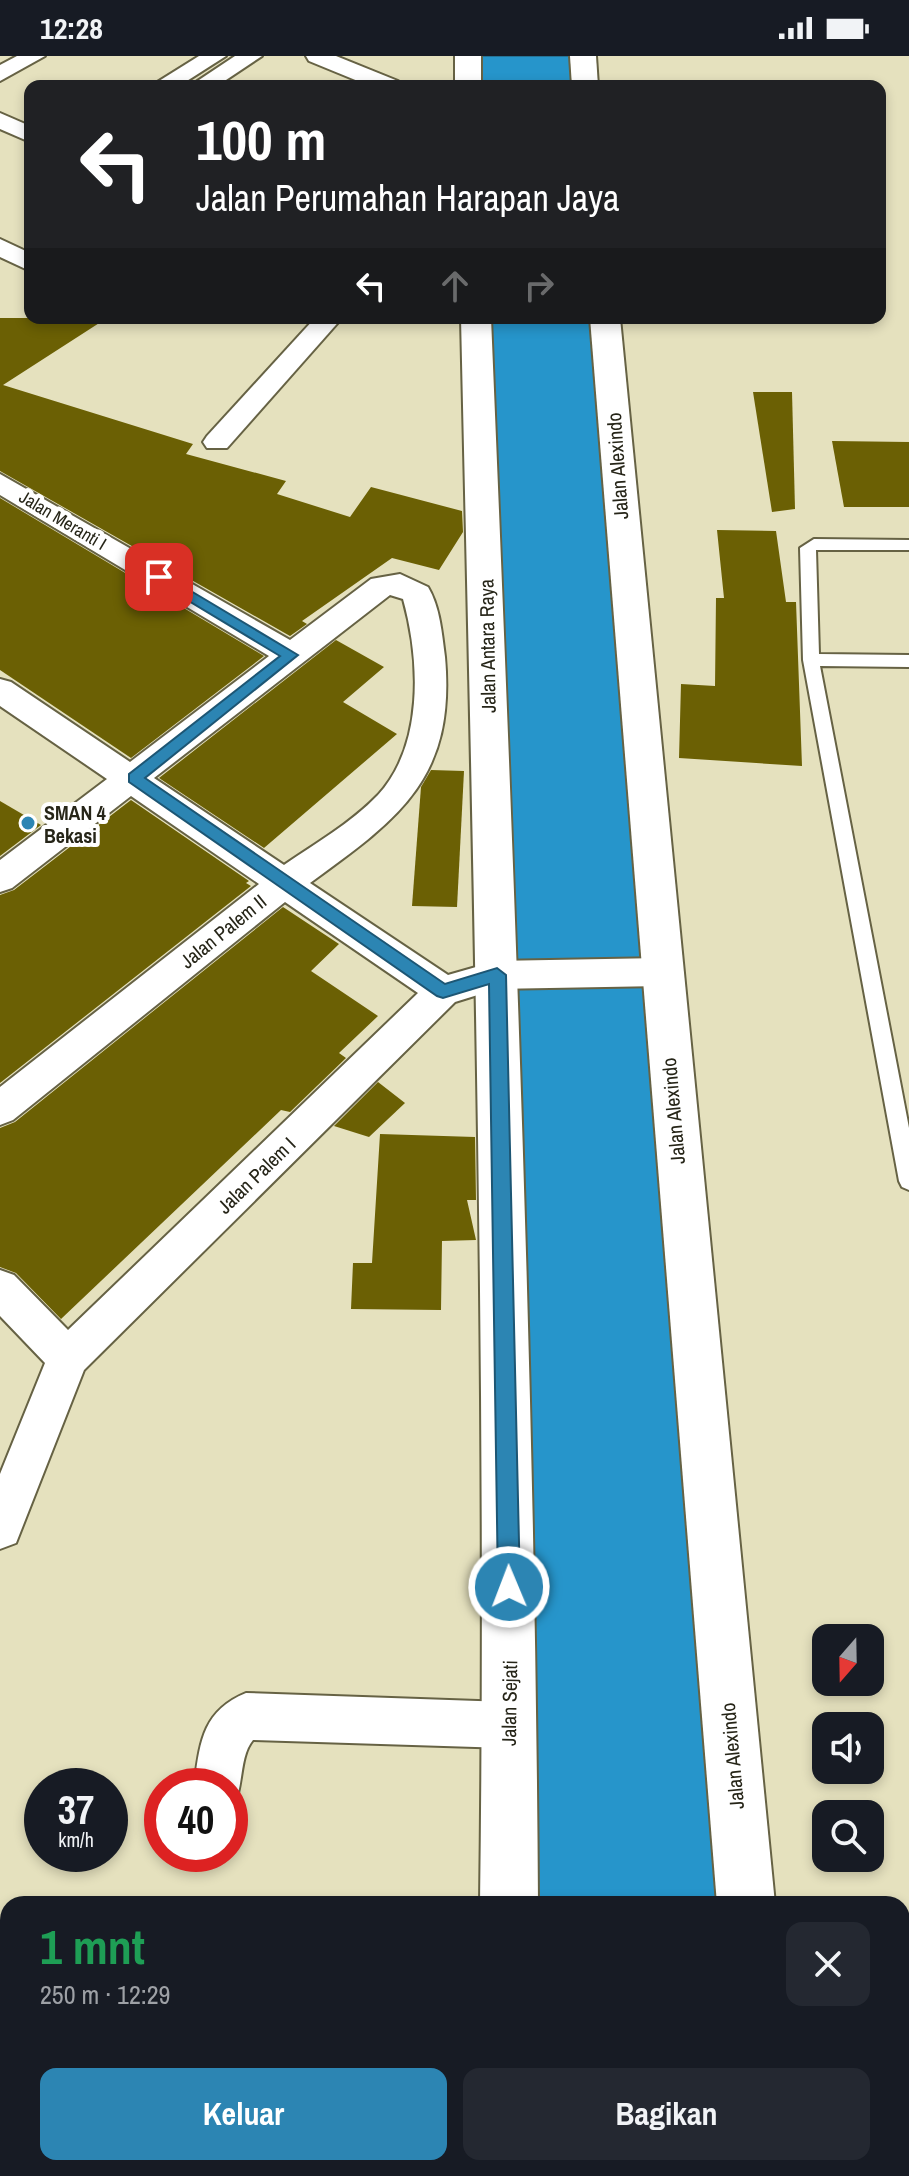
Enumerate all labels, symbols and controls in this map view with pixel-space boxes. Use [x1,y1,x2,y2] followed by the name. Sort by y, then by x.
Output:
[40,8,103,48] text: 12:28
[196,102,326,177] text: 100 m
[64,112,168,216] icon: left
[196,174,619,222] text: Jalan Perumahan Harapan Jaya
[349,264,393,308] icon: left
[433,264,477,308] icon: ahead
[517,264,561,308] icon: right
[600,412,634,520] street label: Jalan Alexindo
[15,484,111,556] street label: Jalan Meranti I
[125,543,193,611] pin
[137,555,181,599] icon: arrive
[472,579,502,713] street label: Jalan Antara Raya
[44,799,106,849] place label: SMAN 4 Bekasi
[19,814,37,832] marker: SMAN 4 Bekasi
[174,888,272,974] street label: Jalan Palem II
[655,1057,691,1165] street label: Jalan Alexindo
[211,1131,301,1219] street label: Jalan Palem I
[467,1545,551,1629] position arrow
[812,1624,884,1696] north arrow
[812,1624,884,1872] map controls
[495,1660,523,1746] street label: Jalan Sejati
[714,1702,750,1810] street label: Jalan Alexindo
[812,1712,884,1784] button: sound
[144,1768,248,1872] speed limit sign: 40
[58,1783,94,1836] text: 37
[812,1800,884,1872] button: search
[58,1826,94,1853] text: km/h
[40,1914,145,1979] text: 1 mnt
[786,1922,870,2006] button: close
[40,1977,170,2012] text: 250 m · 12:29
[40,2068,447,2160] button: Keluar
[463,2068,870,2160] button: Bagikan

